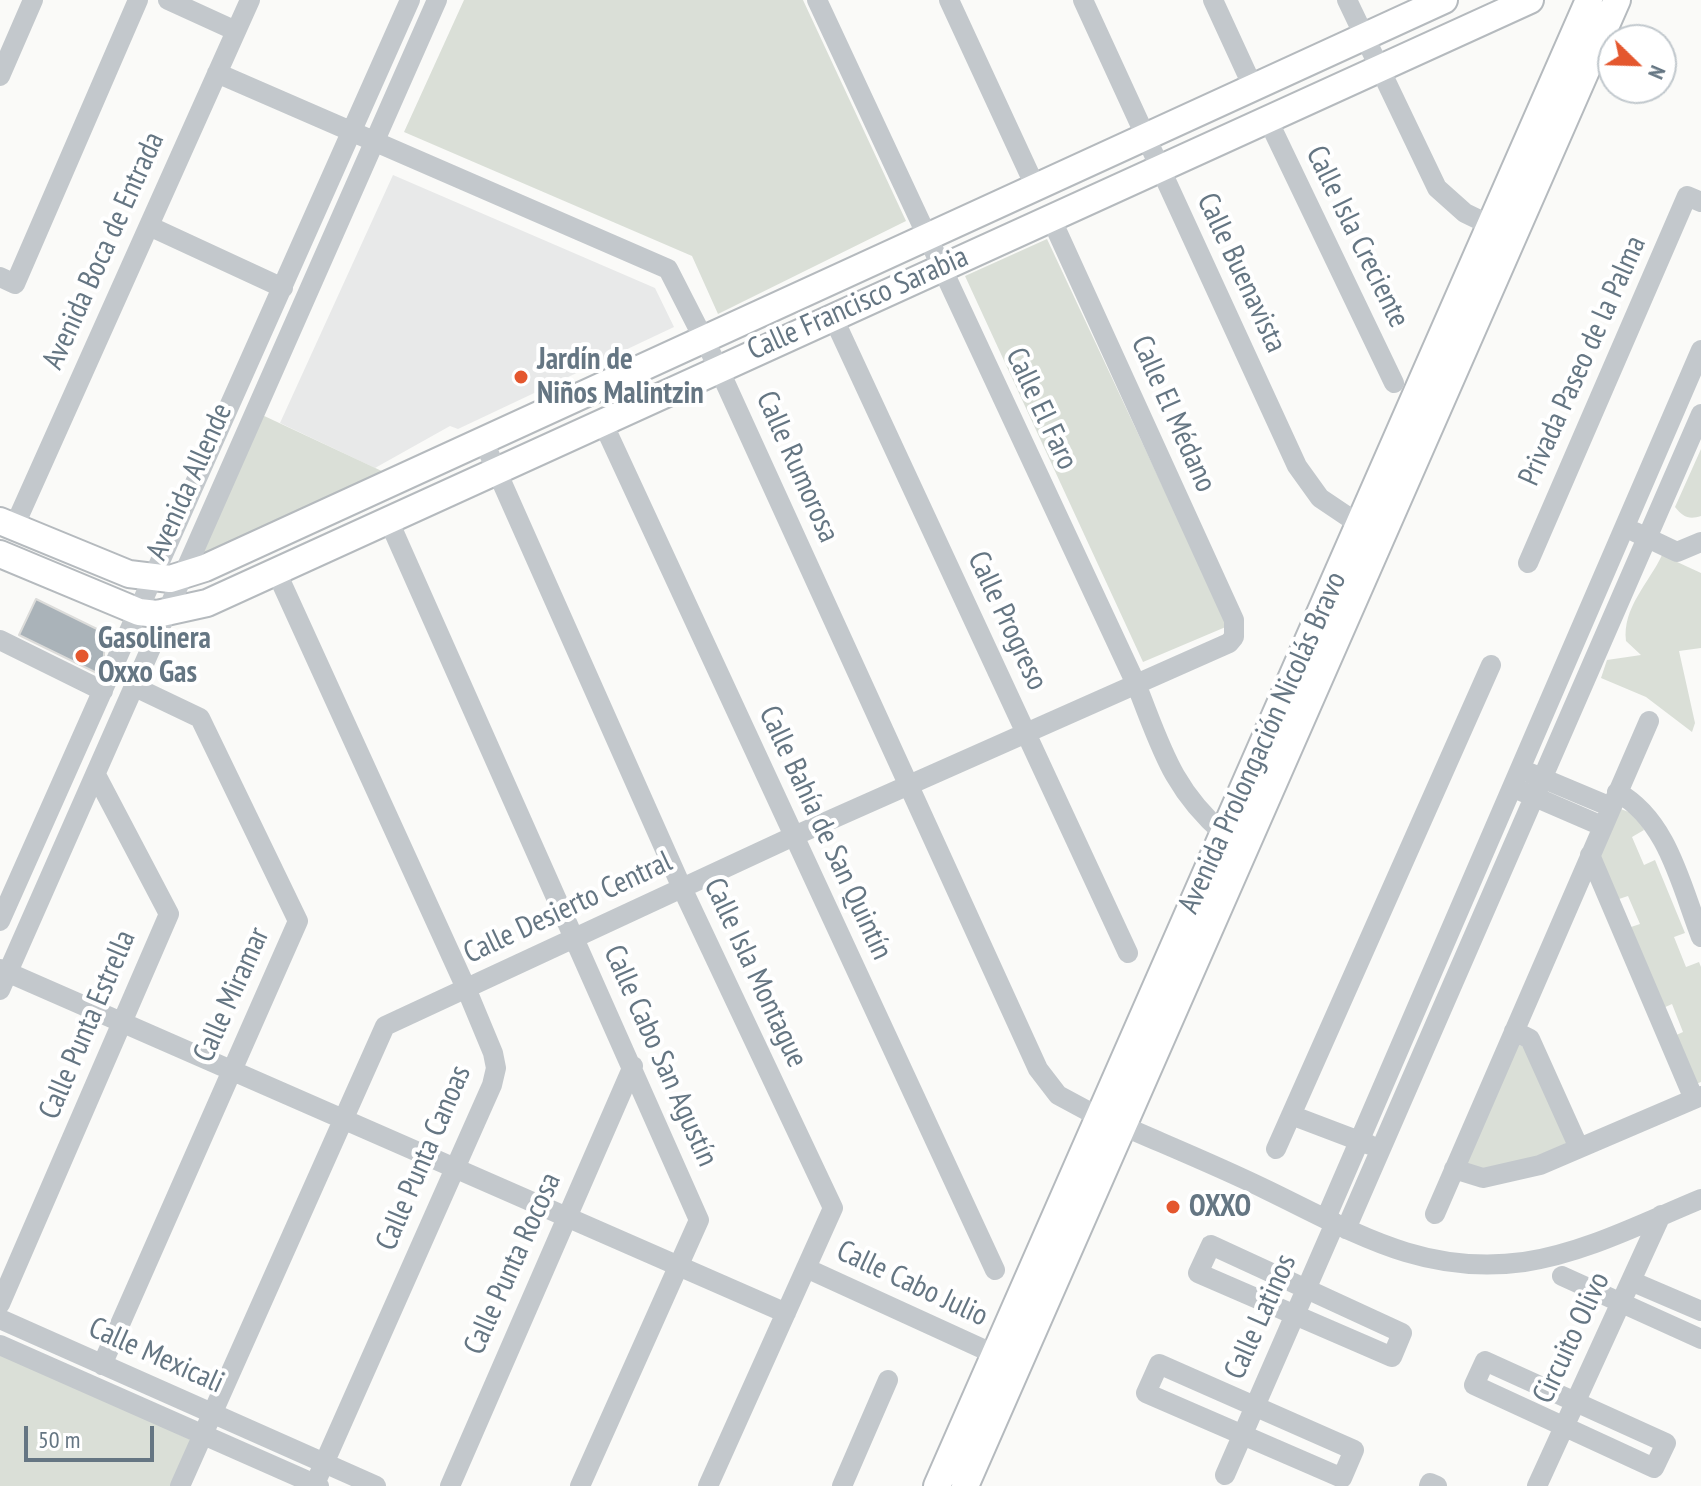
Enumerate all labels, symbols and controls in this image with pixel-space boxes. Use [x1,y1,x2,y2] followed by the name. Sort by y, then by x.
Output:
[1597,24,1677,104] north arrow
[1642,62,1672,84] text: N
[36,127,172,375] street label: Avenida Boca de Entrada
[1298,140,1416,334] street label: Calle Isla Creciente
[1188,188,1294,358] street label: Calle Buenavista
[1512,231,1654,491] street label: Privada Paseo de la Palma
[742,239,974,369] street label: Calle Francisco Sarabia
[1123,330,1223,498] street label: Calle El Médano
[537,342,704,412] place label: Jardín de Niños Malintzin
[997,343,1085,475] street label: Calle El Faro
[512,368,530,386] marker: Jardín de Niños Malintzin
[748,386,846,548] street label: Calle Rumorosa
[140,398,240,566] street label: Avenida Allende
[959,546,1055,696] street label: Calle Progreso
[1171,567,1355,919] street label: Avenida Prolongación Nicolás Bravo
[98,621,211,692] place label: Gasolinera Oxxo Gas
[73,647,91,665] marker: Gasolinera Oxxo Gas
[750,701,900,965] street label: Calle Bahía de San Quintín
[458,844,678,972] street label: Calle Desierto Central
[695,873,815,1073] street label: Calle Isla Montague
[186,922,278,1068] street label: Calle Miramar
[32,925,144,1125] street label: Calle Punta Estrella
[595,940,725,1172] street label: Calle Cabo San Agustín
[369,1060,479,1256] street label: Calle Punta Canoas
[457,1168,569,1360] street label: Calle Punta Rocosa
[1189,1189,1251,1225] place label: OXXO
[1164,1198,1182,1216] marker: OXXO
[831,1233,993,1335] street label: Calle Cabo Julio
[1217,1249,1305,1385] street label: Calle Latinos
[1526,1267,1618,1409] street label: Circuito Olivo
[83,1310,229,1402] street label: Calle Mexicali
[28,1410,158,1460] scale bar
[38,1424,80,1455] text: 50 m

